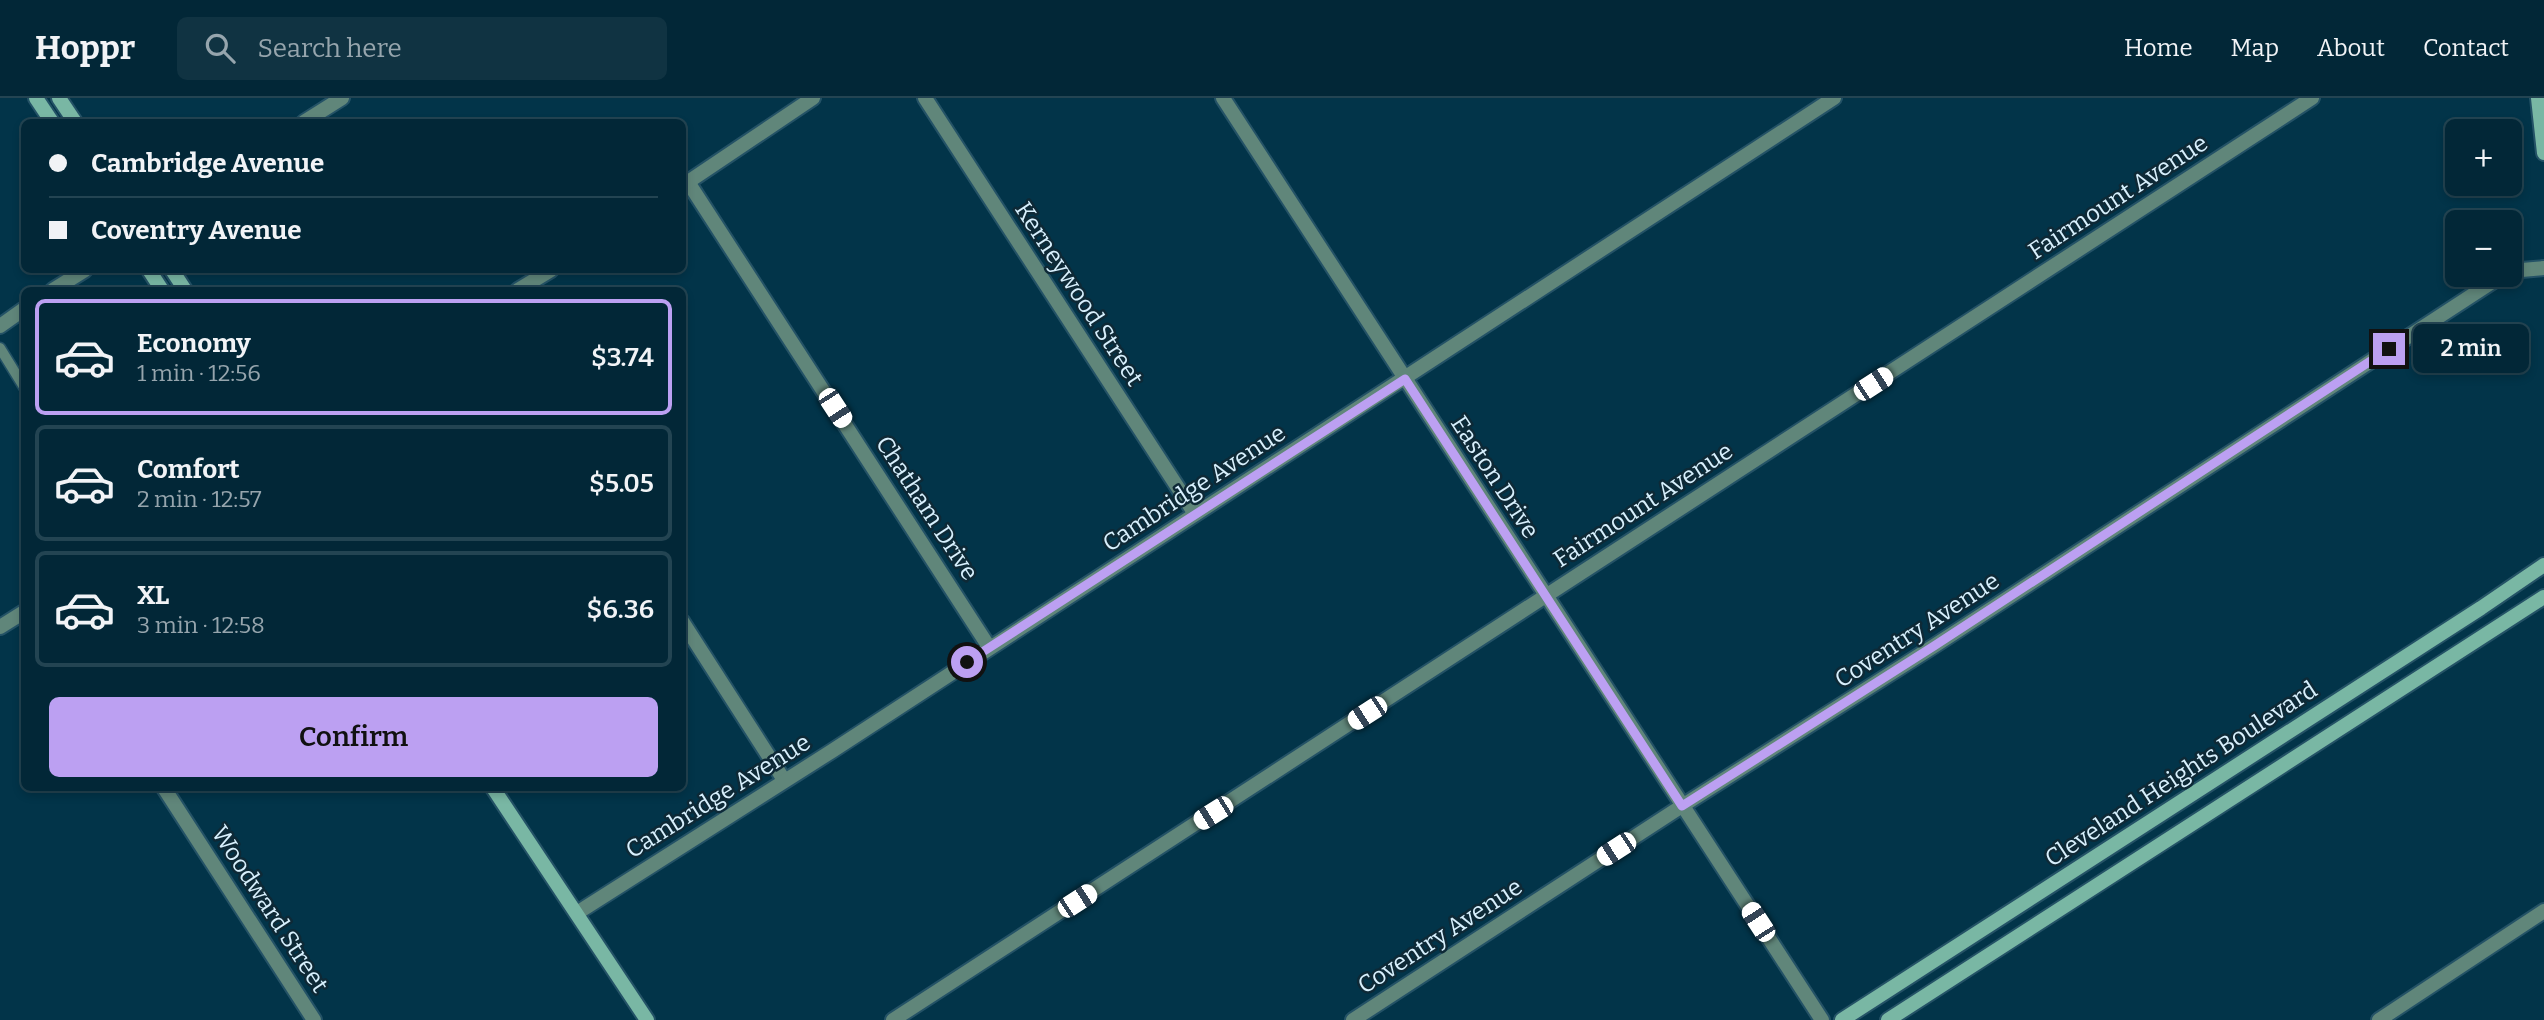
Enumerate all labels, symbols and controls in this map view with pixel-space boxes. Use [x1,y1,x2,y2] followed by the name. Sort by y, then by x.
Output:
[177,17,667,80] search box
[35,28,135,68] text: Hoppr
[201,29,239,67] icon: search
[257,33,402,64] text: Search here
[2124,34,2193,62] text: Home
[2231,34,2279,62] text: Map
[2317,34,2385,62] text: About
[2423,34,2509,62] text: Contact
[2445,119,2522,287] map controls
[2445,119,2522,196] button: +
[2023,129,2213,265] street label: Fairmount Avenue
[91,148,324,179] text: Cambridge Avenue
[1009,197,1149,391] street label: Kerneywood Street
[2445,210,2522,287] button: −
[91,215,302,246] text: Coventry Avenue
[2414,324,2529,374] callout: 2 min
[53,326,116,389] icon: car
[137,328,251,359] text: Economy
[2373,333,2405,365] route end
[2441,334,2501,362] text: 2 min
[591,342,654,373] text: $3.74
[137,359,261,387] text: 1 min · 12:56
[1850,364,1897,404] car
[815,385,856,431] car
[1445,411,1545,543] street label: Easton Drive
[1097,419,1291,557] street label: Cambridge Avenue
[870,431,984,585] street label: Chatham Drive
[1548,437,1738,573] street label: Fairmount Avenue
[53,452,116,515] icon: car
[137,454,240,485] text: Comfort
[589,468,654,499] text: $5.05
[137,485,262,513] text: 2 min · 12:57
[1830,566,2004,694] street label: Coventry Avenue
[53,578,116,641] icon: car
[137,580,169,611] text: XL
[587,594,654,625] text: $6.36
[137,611,265,639] text: 3 min · 12:58
[951,646,983,678] route start
[2040,676,2322,872] street label: Cleveland Heights Boulevard
[1344,693,1391,733] car
[49,697,658,777] button: Confirm
[621,728,815,864] street label: Cambridge Avenue
[1190,793,1237,833] car
[206,820,334,998] street label: Woodward Street
[1593,829,1640,869] car
[1353,872,1527,1000] street label: Coventry Avenue
[1054,881,1101,921] car
[1738,899,1779,945] car

